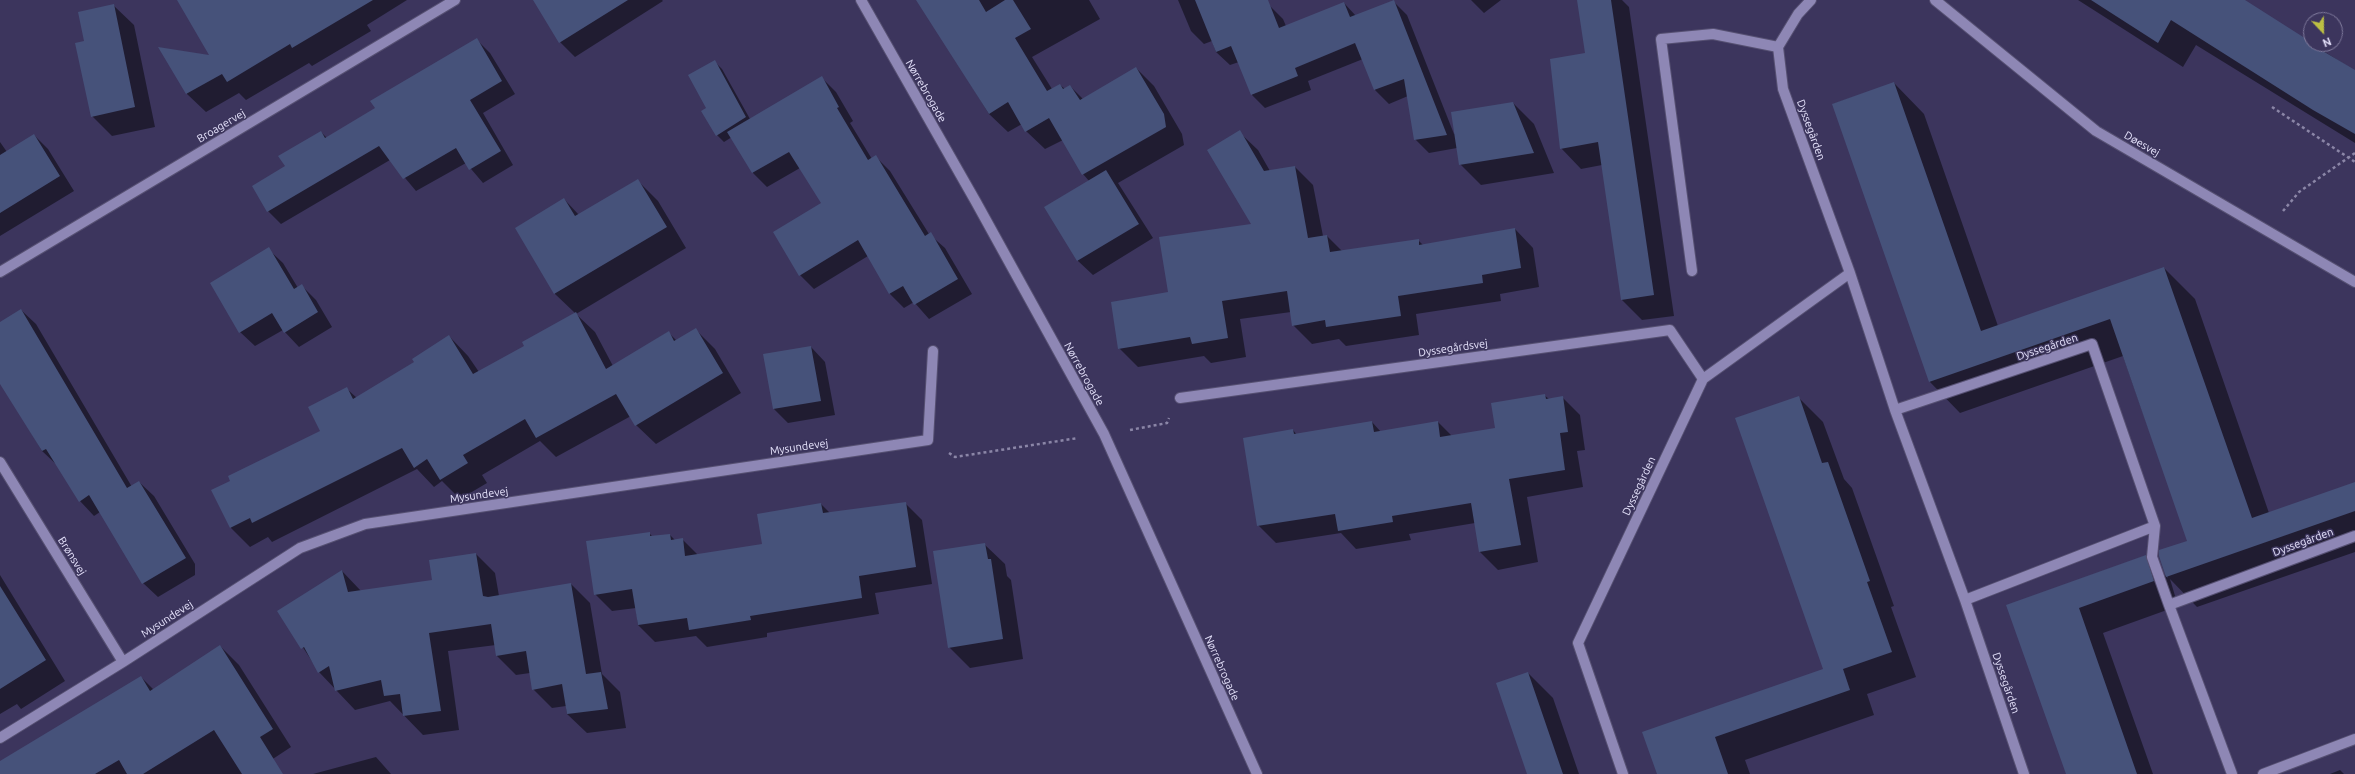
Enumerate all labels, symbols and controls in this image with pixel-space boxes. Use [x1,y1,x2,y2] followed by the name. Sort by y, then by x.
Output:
[2303,12,2343,52] north arrow
[2321,35,2333,49] text: N
[903,57,949,125] street label: Nørrebrogade
[1794,98,1828,162] street label: Dyssegården
[194,106,248,146] street label: Broagervej
[2122,128,2162,160] street label: Døesvej
[2015,331,2079,363] street label: Dyssegården
[1417,337,1489,359] street label: Dyssegårdsvej
[1061,340,1107,408] street label: Nørrebrogade
[769,436,829,458] street label: Mysundevej
[1620,454,1658,518] street label: Dyssegården
[449,484,509,506] street label: Mysundevej
[2271,525,2335,559] street label: Dyssegården
[55,534,89,578] street label: Brønsvej
[139,597,195,641] street label: Mysundevej
[1202,633,1242,703] street label: Nørrebrogade
[1989,651,2023,715] street label: Dyssegården

